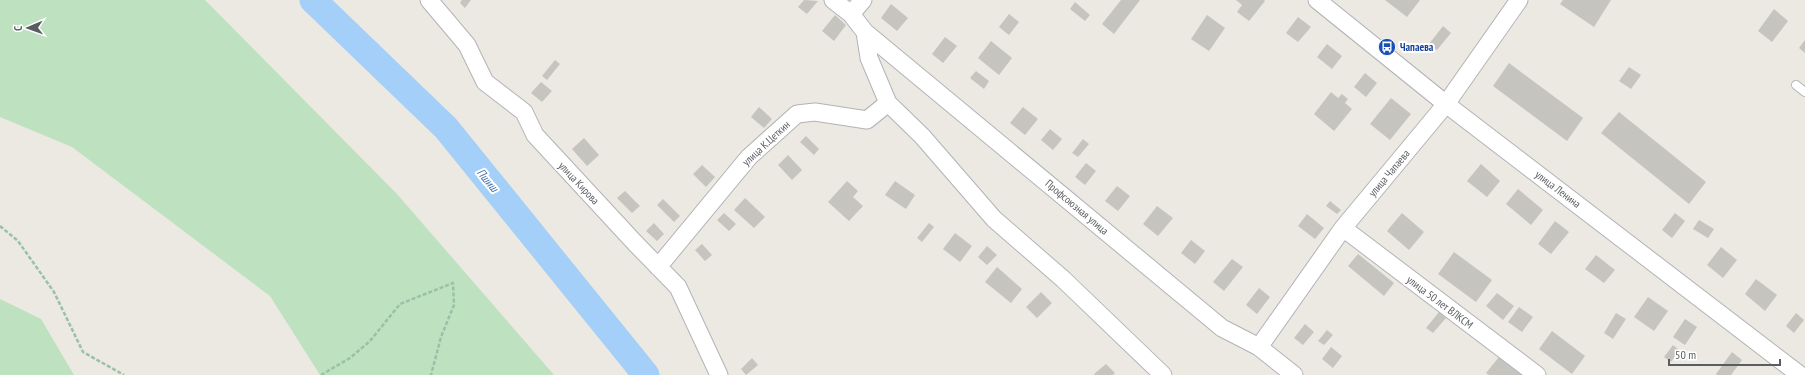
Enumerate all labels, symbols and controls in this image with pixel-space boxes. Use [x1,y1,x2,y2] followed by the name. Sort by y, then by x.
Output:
[8,8,48,48] north arrow
[11,26,25,31] text: С
[1377,37,1397,57] bus stop icon: Чапаева
[1400,40,1434,54] place label: Чапаева
[739,117,793,169] street label: улица К.Цеткин
[1365,147,1413,199] street label: улица Чапаева
[556,159,602,207] street label: улица Кирова
[474,165,503,195] water label: Пшиш
[1532,167,1584,211] street label: улица Ленина
[1042,176,1112,238] street label: Профсоюзная улица
[1404,272,1476,332] street label: улица 50 лет ВЛКСМ
[1669,341,1780,367] scale bar
[1675,347,1696,362] text: 50 m

